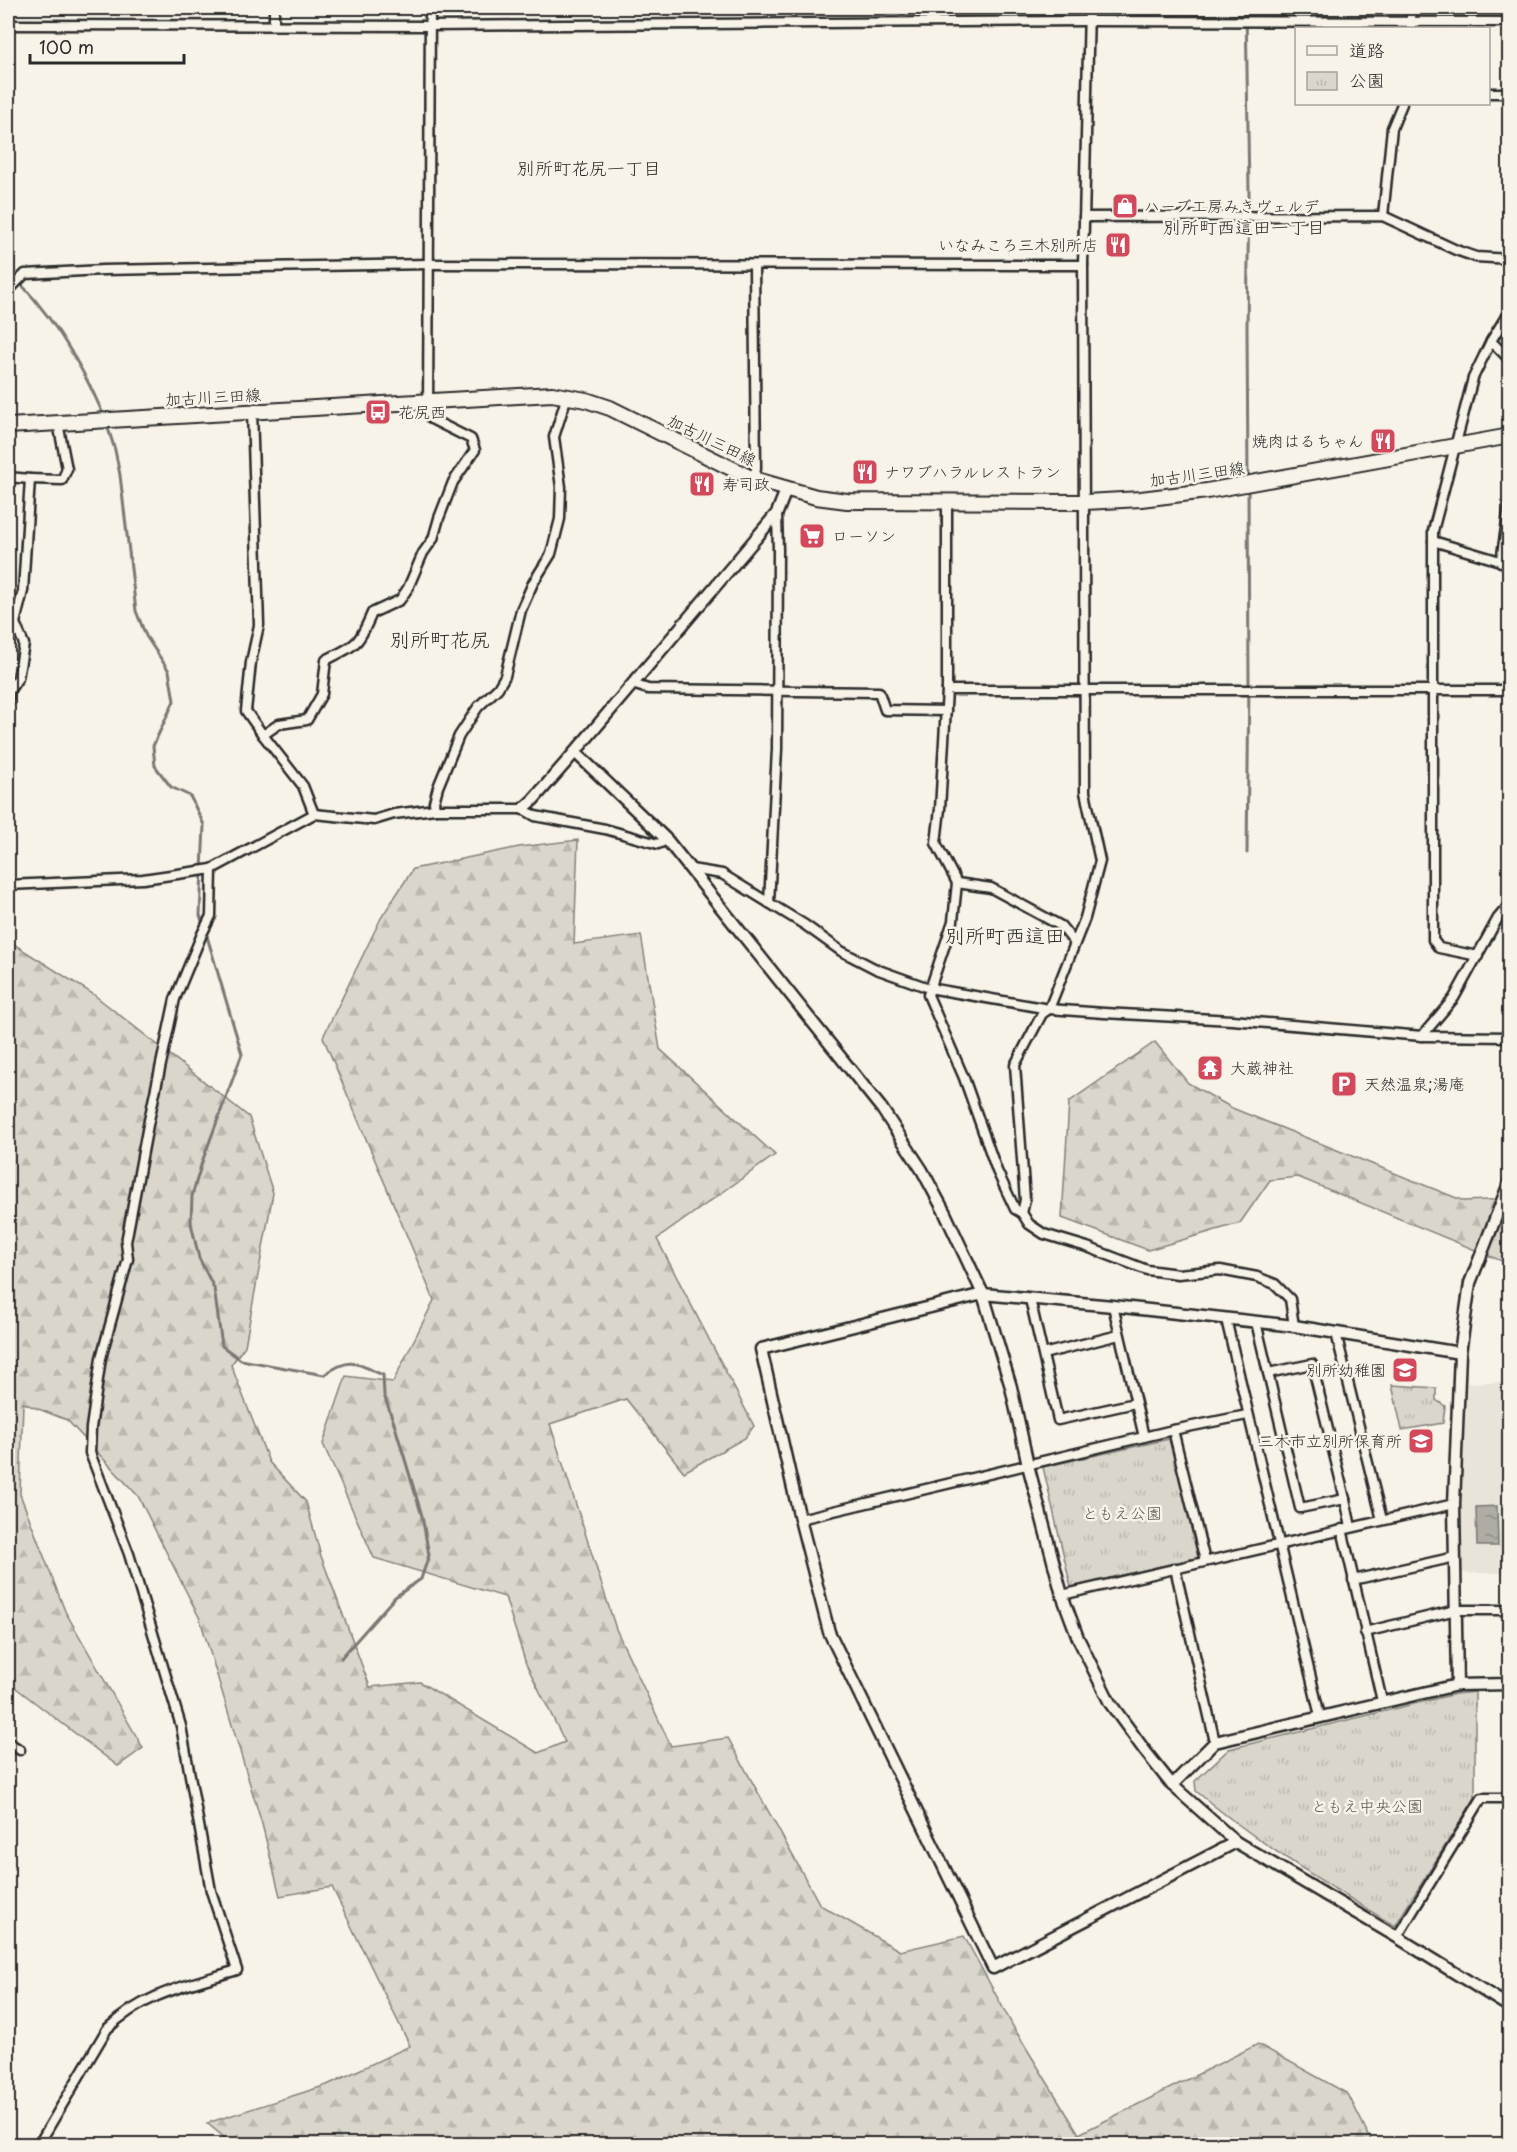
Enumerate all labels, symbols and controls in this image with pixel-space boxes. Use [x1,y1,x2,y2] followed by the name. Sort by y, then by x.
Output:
[30,27,184,65] scale bar
[1295,27,1490,105] legend
[39,33,94,60] text: 100 m
[1349,36,1385,63] text: 道路
[1349,66,1385,93] text: 公園
[517,154,661,181] district label: 別所町花尻一丁目
[1110,191,1140,221] shop icon: ハーブ工房みきヴェルデ
[1144,193,1319,217] place label: ハーブ工房みきヴェルデ
[1163,213,1325,240] district label: 別所町西這田一丁目
[1103,230,1133,260] restaurant icon: いなみころ三木別所店
[938,232,1098,256] place label: いなみころ三木別所店
[164,382,262,410] street label: 加古川三田線
[363,397,393,427] bus stop icon: 花尻西
[398,399,446,423] place label: 花尻西
[664,407,761,471] street label: 加古川三田線
[1368,426,1398,456] restaurant icon: 焼肉はるちゃん
[1252,428,1364,452] place label: 焼肉はるちゃん
[1148,454,1246,492] street label: 加古川三田線
[850,457,880,487] restaurant icon: ナワブハラルレストラン
[884,459,1061,483] place label: ナワブハラルレストラン
[687,469,717,499] restaurant icon: 寿司政
[722,471,770,495] place label: 寿司政
[797,521,827,551] supermarket icon: ローソン
[832,523,896,547] place label: ローソン
[390,624,490,654] district label: 別所町花尻
[945,920,1065,950] district label: 別所町西這田
[1195,1053,1225,1083] temple icon: 大蔵神社
[1230,1055,1294,1079] place label: 大蔵神社
[1329,1069,1359,1099] parking icon: 天然温泉;湯庵
[1364,1071,1465,1095] place label: 天然温泉;湯庵
[1390,1355,1420,1385] school or university icon: 別所幼稚園
[1306,1357,1386,1381] place label: 別所幼稚園
[1406,1426,1436,1456] school or university icon: 三木市立別所保育所
[1258,1428,1402,1452] place label: 三木市立別所保育所
[1082,1500,1162,1524] park label: ともえ公園
[1311,1793,1423,1817] park label: ともえ中央公園

